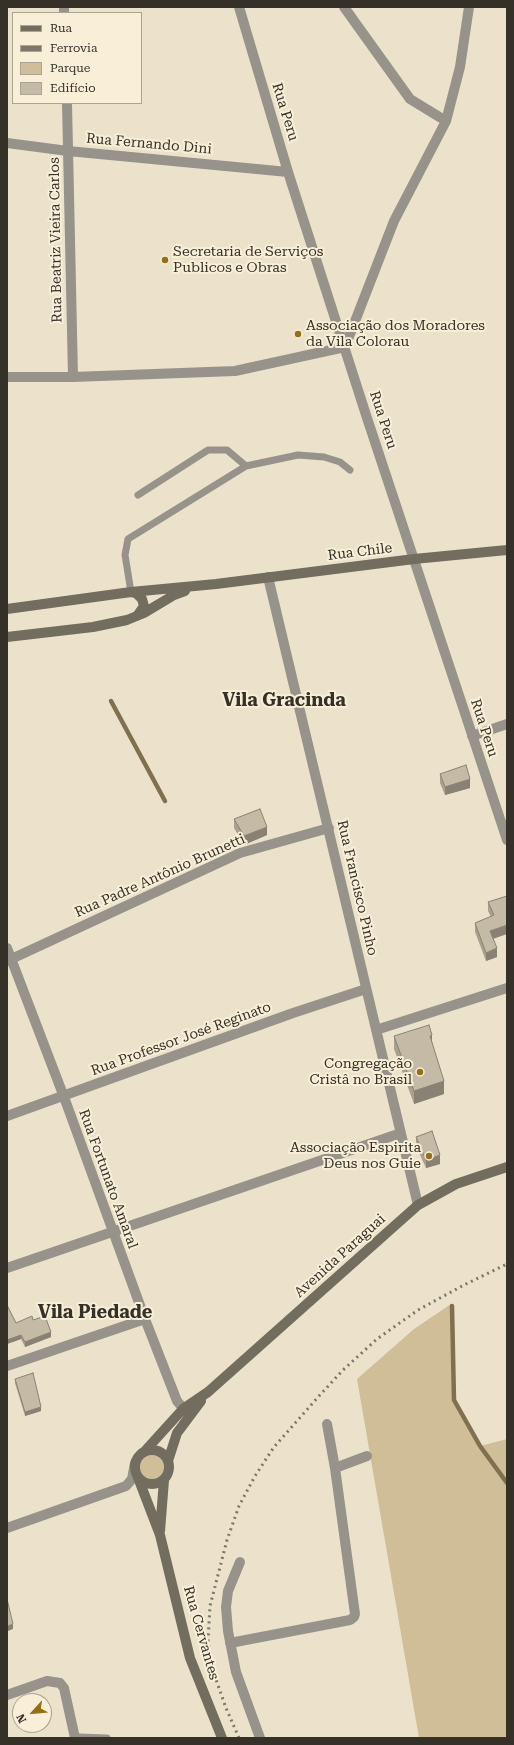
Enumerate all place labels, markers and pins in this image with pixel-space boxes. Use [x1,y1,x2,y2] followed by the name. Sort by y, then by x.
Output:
[173,244,323,276] place label: Secretaria de Serviços Publicos e Obras
[160,255,170,265] marker: Secretaria de Serviços Publicos e Obras
[306,318,485,350] place label: Associação dos Moradores da Vila Colorau
[293,329,303,339] marker: Associação dos Moradores da Vila Colorau
[309,1056,412,1088] place label: Congregação Cristâ no Brasil
[415,1067,425,1077] marker: Congregação Cristâ no Brasil
[290,1140,421,1172] place label: Associação Espirita Deus nos Guie
[424,1151,434,1161] marker: Associação Espirita Deus nos Guie

